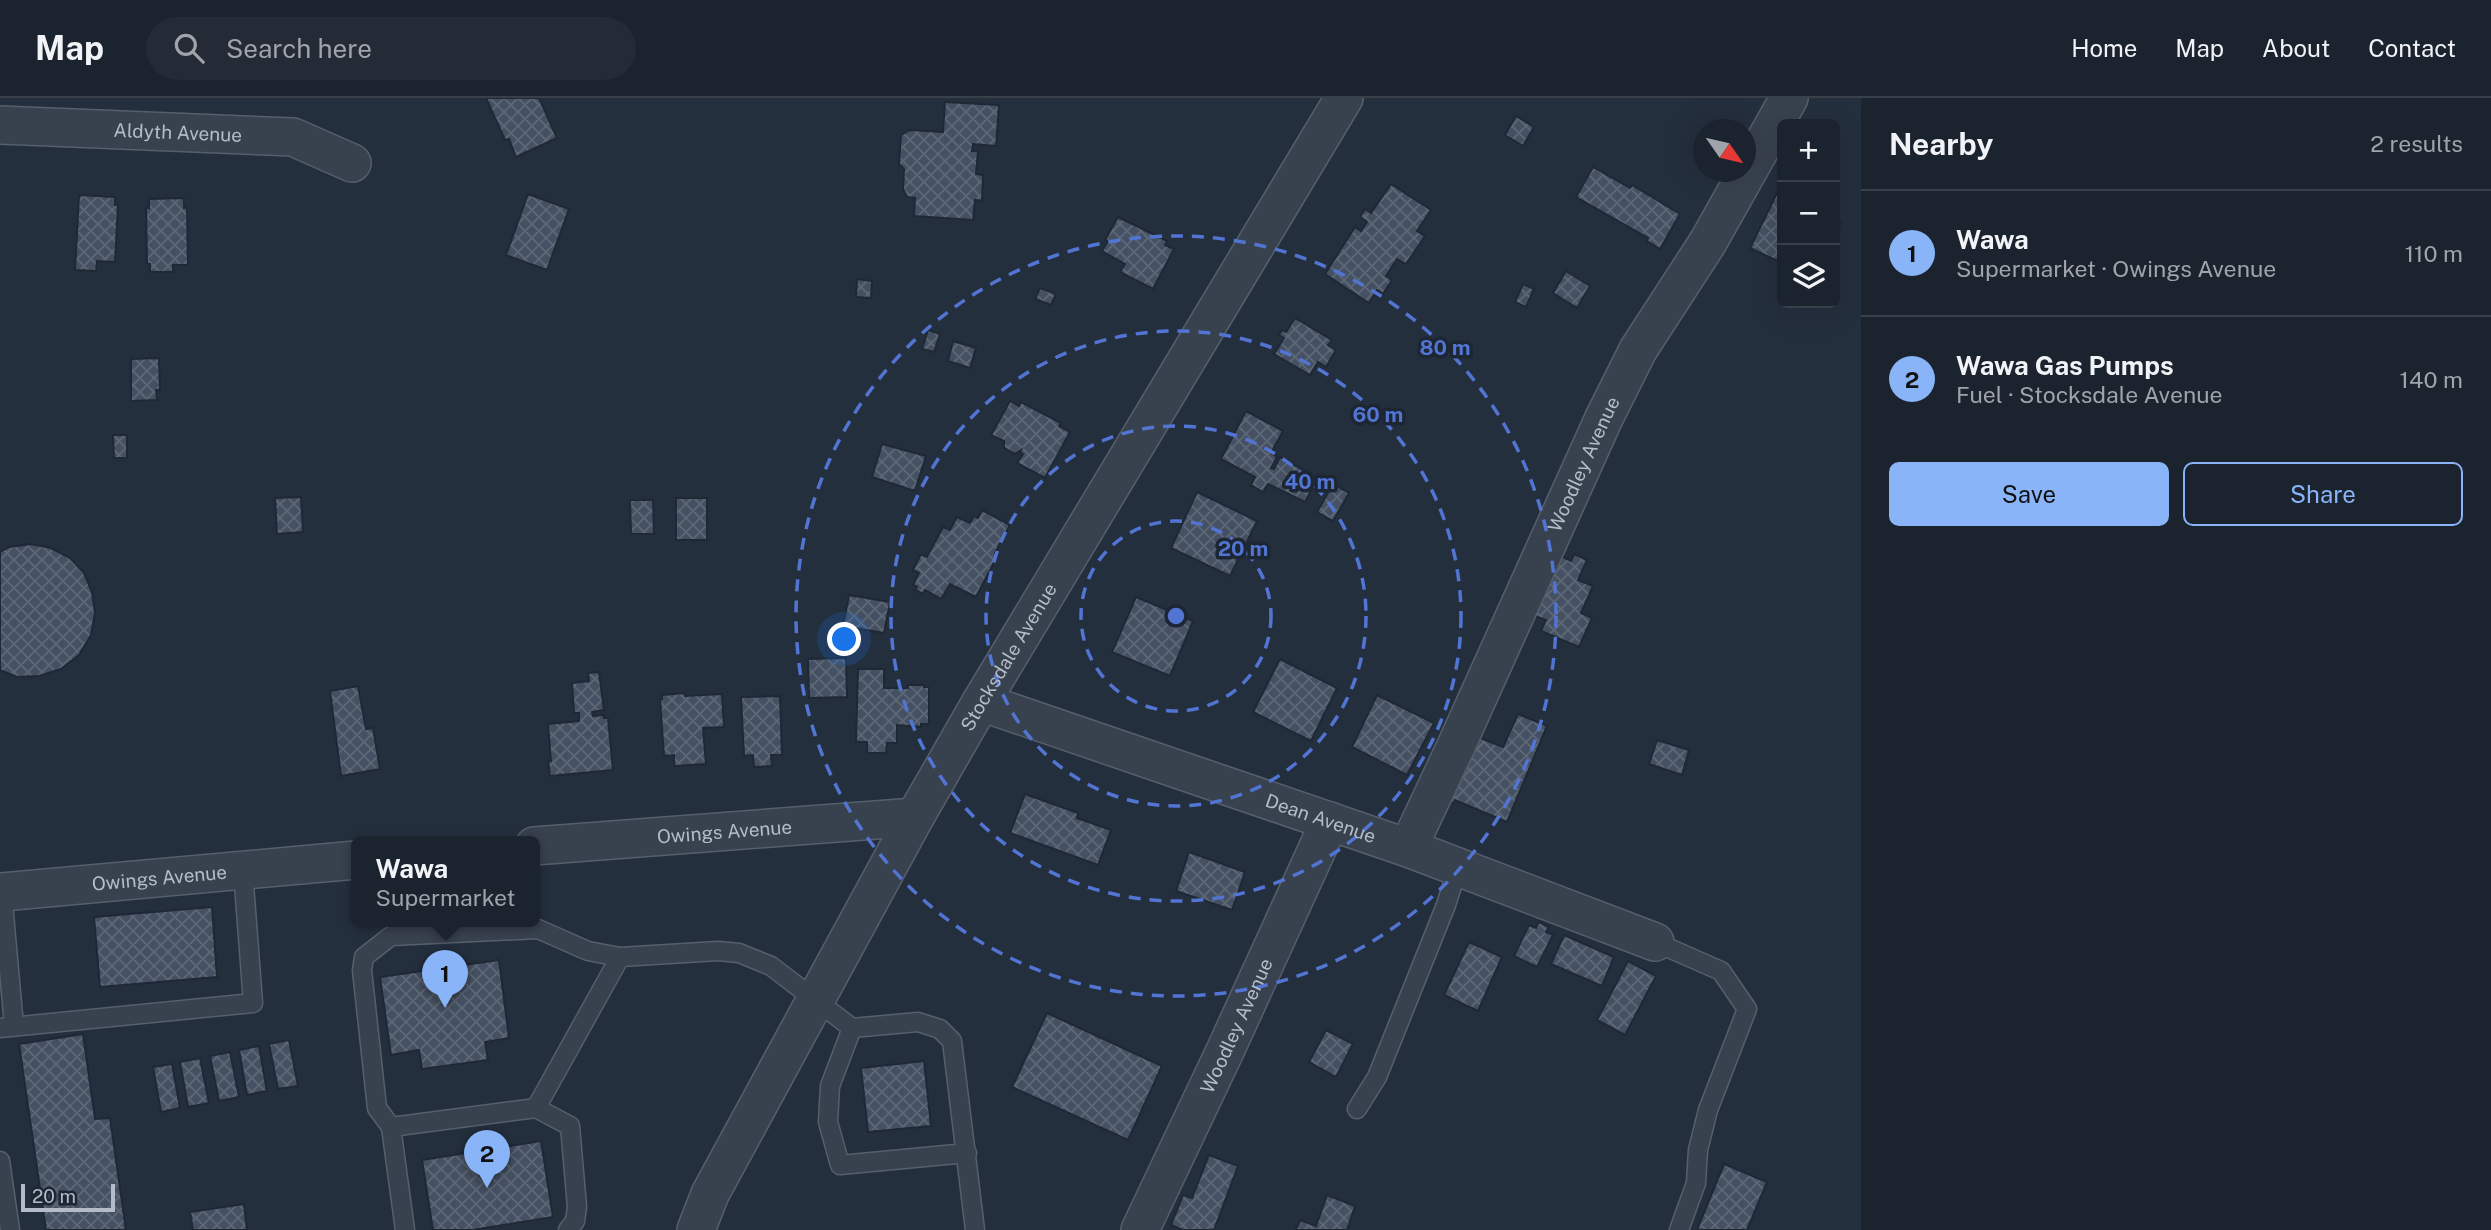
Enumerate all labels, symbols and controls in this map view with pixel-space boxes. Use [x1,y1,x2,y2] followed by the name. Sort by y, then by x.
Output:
[146,17,636,80] search box
[35,29,104,67] text: Map
[170,29,208,67] icon: search
[226,33,372,64] text: Search here
[2071,34,2137,62] text: Home
[2175,34,2224,62] text: Map
[2262,34,2330,62] text: About
[2368,34,2456,62] text: Contact
[113,119,243,146] street label: Aldyth Avenue
[1693,119,1756,182] north arrow
[1777,119,1840,308] map controls
[1777,119,1840,182] button: +
[1889,126,1993,162] text: Nearby
[2370,130,2463,157] text: 2 results
[1777,182,1840,245] button: −
[1956,224,2029,255] text: Wawa
[1907,240,1917,267] text: 1
[2405,240,2463,267] text: 110 m
[1777,245,1840,308] button: layers
[1956,255,2276,282] text: Supermarket · Owings Avenue
[1419,335,1471,360] text: 80 m
[1956,350,2174,381] text: Wawa Gas Pumps
[1905,366,1919,393] text: 2
[2400,366,2463,393] text: 140 m
[1956,381,2223,408] text: Fuel · Stocksdale Avenue
[1543,393,1624,535] street label: Woodley Avenue
[1353,402,1403,427] text: 60 m
[1889,462,2169,526] button: Save
[2183,462,2463,526] button: Share
[1285,469,1335,494] text: 40 m
[1218,536,1268,561] text: 20 m
[956,579,1061,735] street label: Stocksdale Avenue
[1164,604,1188,628] centre of rings
[827,622,861,656] your location
[1263,789,1379,847] street label: Dean Avenue
[656,815,793,848] street label: Owings Avenue
[351,836,540,927] popup
[375,853,448,884] text: Wawa
[91,861,228,895] street label: Owings Avenue
[375,884,516,911] text: Supermarket
[422,950,468,1008] pin: 1
[1196,955,1277,1097] street label: Woodley Avenue
[464,1130,510,1188] pin: 2
[21,1181,116,1213] scale bar
[32,1185,76,1207] text: 20 m

